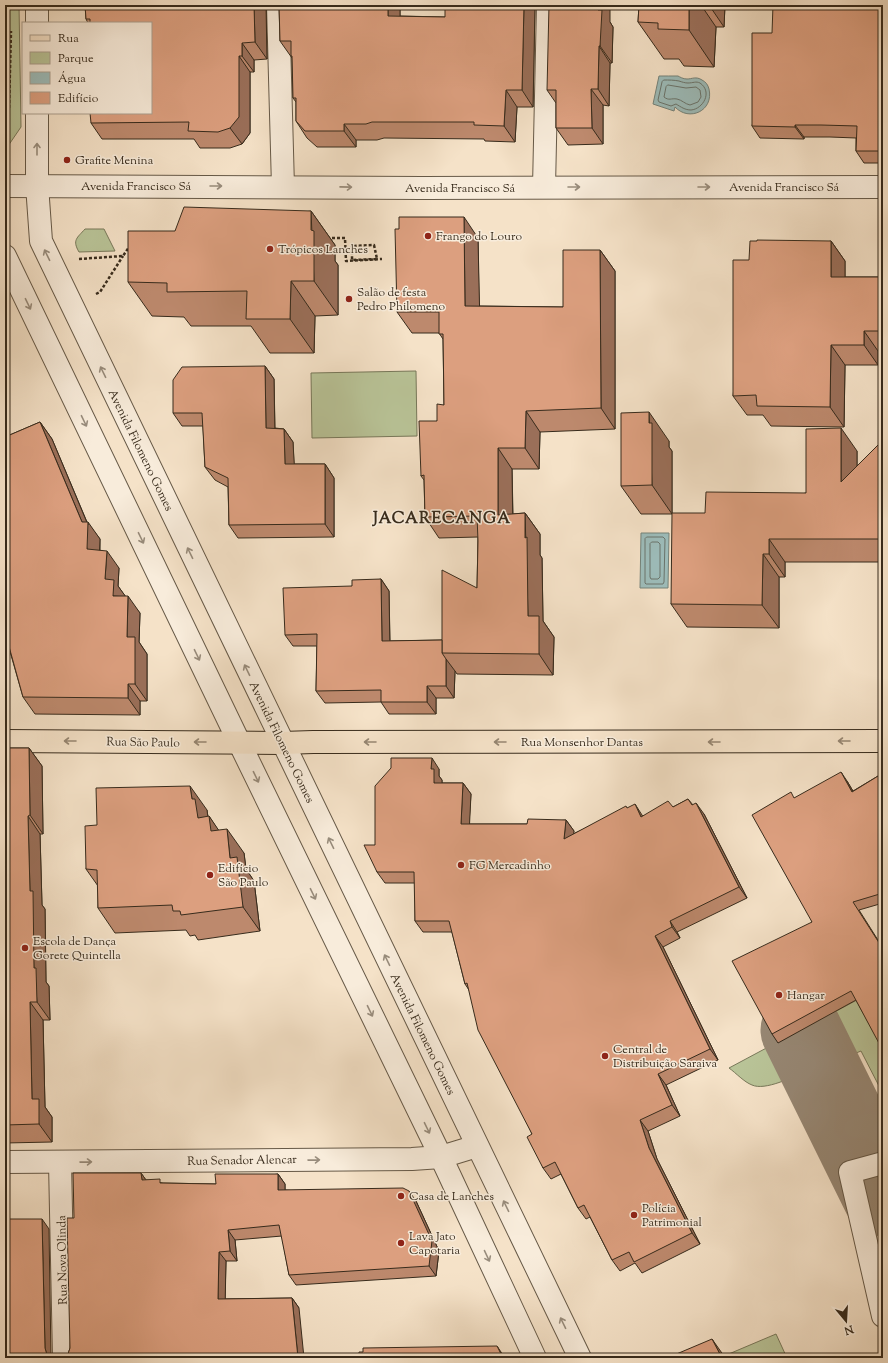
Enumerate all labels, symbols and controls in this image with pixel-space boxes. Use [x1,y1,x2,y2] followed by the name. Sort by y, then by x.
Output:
[22,22,152,114] legend
[58,30,79,48] text: Rua
[58,50,94,68] text: Parque
[58,70,86,88] text: Água
[58,90,99,108] text: Edifício
[33,143,41,156] one-way arrow
[75,152,154,170] place label: Grafite Menina
[62,155,72,165] marker: Grafite Menina
[81,178,192,196] street label: Avenida Francisco Sá
[729,179,840,197] street label: Avenida Francisco Sá
[405,180,516,198] street label: Avenida Francisco Sá
[209,182,222,190] one-way arrow
[567,183,580,191] one-way arrow
[697,183,710,191] one-way arrow
[339,184,352,191] one-way arrow
[436,228,522,246] place label: Frango do Louro
[423,231,433,241] marker: Frango do Louro
[278,241,368,259] place label: Trópicos Lanches
[265,244,275,254] marker: Trópicos Lanches
[43,250,50,262] one-way arrow
[357,284,446,316] place label: Salão de festa Pedro Philomeno
[344,294,354,304] marker: Salão de festa Pedro Philomeno
[25,298,32,310] one-way arrow
[99,367,106,379] one-way arrow
[103,386,178,515] street label: Avenida Filomeno Gomes
[81,415,89,427] one-way arrow
[371,508,511,531] district label: JACARECANGA
[138,532,145,544] one-way arrow
[186,547,193,559] one-way arrow
[194,649,201,661] one-way arrow
[243,664,250,676] one-way arrow
[244,678,319,807] street label: Avenida Filomeno Gomes
[106,733,180,753] street label: Rua São Paulo
[521,734,643,752] street label: Rua Monsenhor Dantas
[64,737,77,745] one-way arrow
[838,737,851,745] one-way arrow
[194,738,207,746] one-way arrow
[364,738,377,746] one-way arrow
[494,738,507,746] one-way arrow
[708,738,721,746] one-way arrow
[253,771,260,783] one-way arrow
[327,837,334,849] one-way arrow
[469,857,551,875] place label: FG Mercadinho
[218,860,269,892] place label: Edifício São Paulo
[456,860,466,870] marker: FG Mercadinho
[205,870,215,880] marker: Edifício São Paulo
[310,888,317,900] one-way arrow
[33,933,121,965] place label: Escola de Dança Gorete Quintella
[20,943,30,953] marker: Escola de Dança Gorete Quintella
[383,954,390,966] one-way arrow
[385,970,460,1099] street label: Avenida Filomeno Gomes
[787,987,825,1005] place label: Hangar
[774,990,784,1000] marker: Hangar
[367,1004,374,1016] one-way arrow
[613,1041,717,1073] place label: Central de Distribuição Saraiva
[600,1051,610,1061] marker: Central de Distribuição Saraiva
[424,1121,431,1133] one-way arrow
[187,1151,297,1171] street label: Rua Senador Alencar
[307,1156,320,1163] one-way arrow
[79,1158,92,1166] one-way arrow
[409,1188,494,1206] place label: Casa de Lanches
[396,1191,406,1201] marker: Casa de Lanches
[502,1200,509,1212] one-way arrow
[642,1200,702,1232] place label: Polícia Patrimonial
[629,1210,639,1220] marker: Polícia Patrimonial
[53,1215,73,1305] street label: Rua Nova Olinda
[409,1228,460,1260] place label: Lava Jato Capotaria
[396,1238,406,1248] marker: Lava Jato Capotaria
[484,1249,491,1261] one-way arrow
[826,1301,866,1341] north arrow
[559,1317,566,1329] one-way arrow
[842,1320,856,1339] text: N

